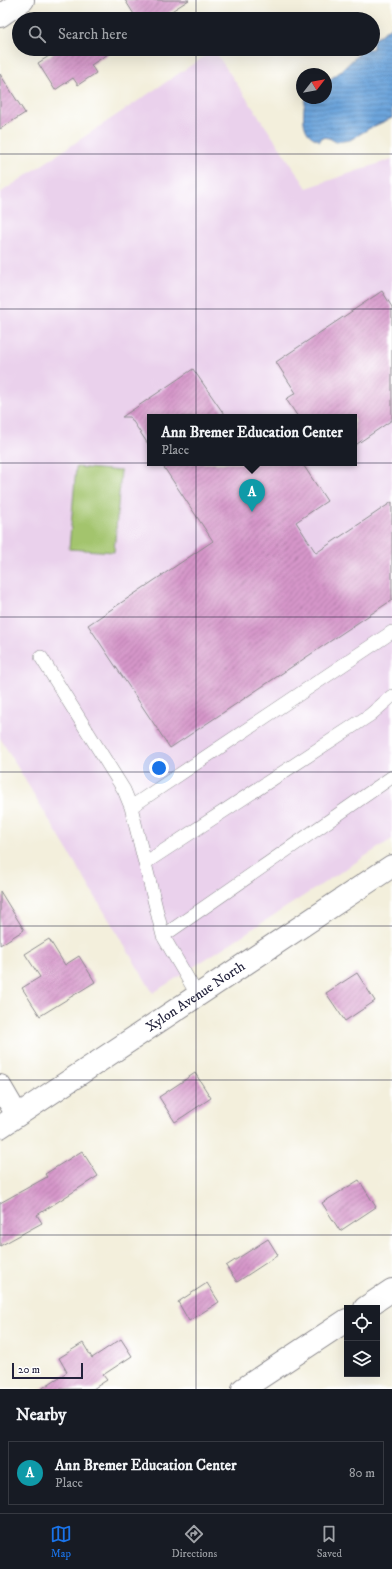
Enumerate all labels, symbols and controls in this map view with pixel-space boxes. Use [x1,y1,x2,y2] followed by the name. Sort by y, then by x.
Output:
[12,12,380,56] search box
[26,23,48,45] icon: search
[58,25,127,44] text: Search here
[296,68,332,104] north arrow
[147,414,357,466] popup
[161,423,343,442] text: Ann Bremer Education Center
[161,442,189,458] text: Place
[239,479,265,512] pin: A
[149,758,169,778] your location
[143,957,249,1036] street label: Xylon Avenue North
[344,1305,380,1377] map controls
[344,1305,380,1341] button: locate
[344,1341,380,1377] button: layers
[12,1361,83,1380] scale bar
[18,1363,40,1377] text: 20 m
[16,1404,66,1426] text: Nearby
[55,1456,237,1475] text: Ann Bremer Education Center
[26,1465,34,1481] text: A
[349,1465,375,1481] text: 80 m
[55,1475,83,1491] text: Place
[50,1523,72,1561] tab: Map
[172,1523,217,1561] tab: Directions
[317,1523,342,1561] tab: Saved

